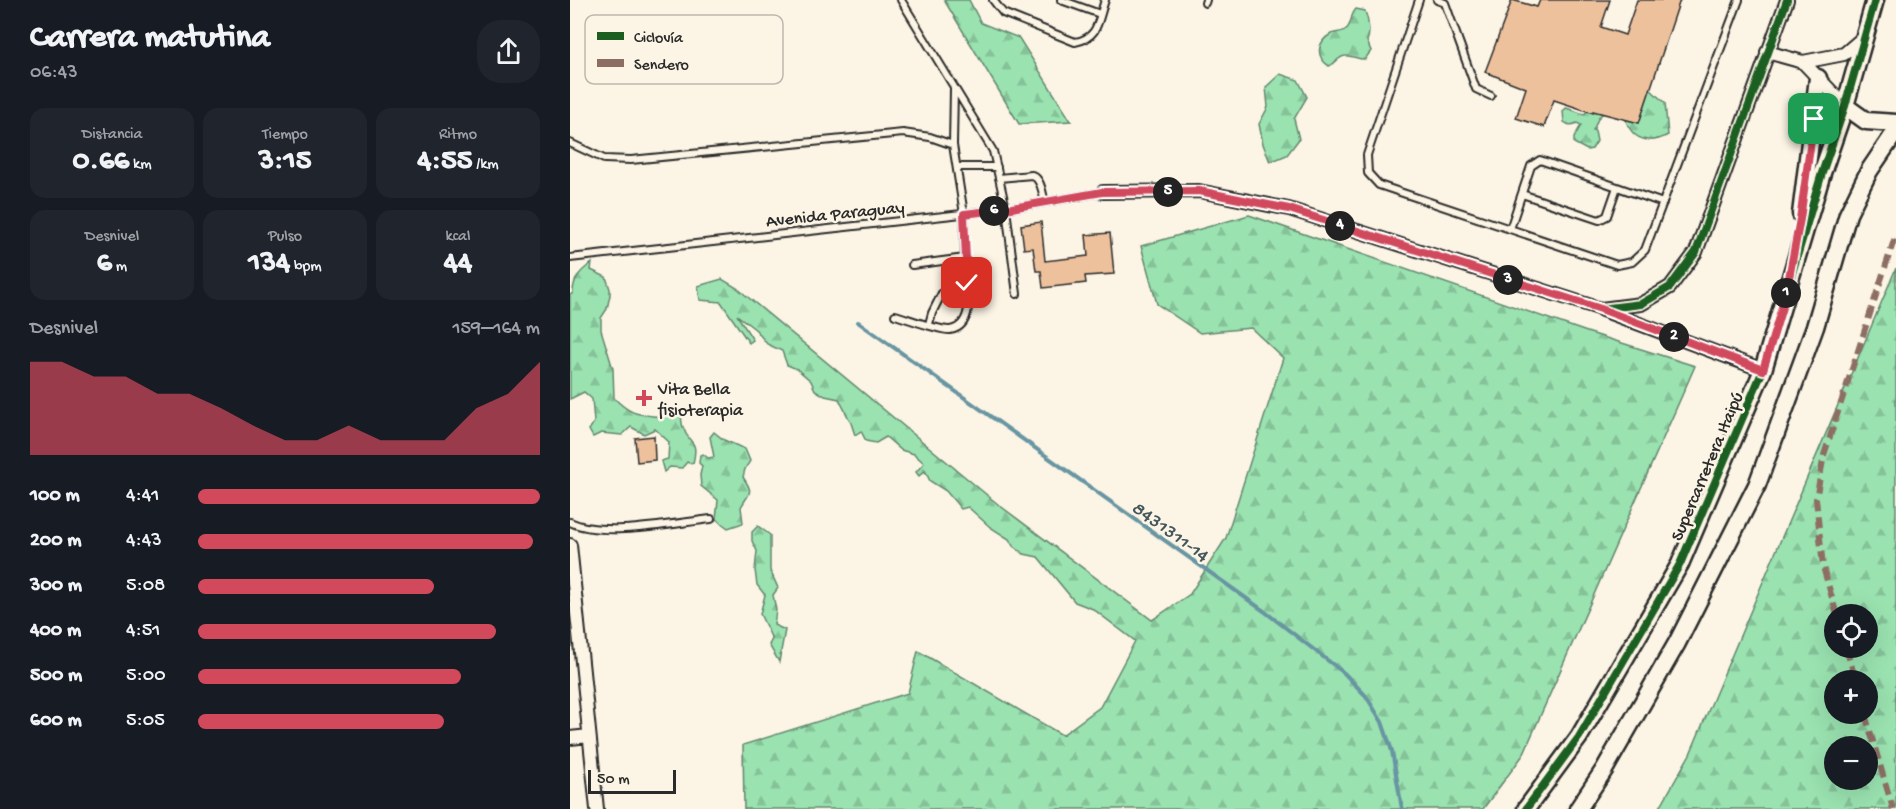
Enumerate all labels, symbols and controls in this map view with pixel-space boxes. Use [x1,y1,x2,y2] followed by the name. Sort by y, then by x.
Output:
[585,15,783,84] legend
[30,20,270,58] text: Carrera matutina
[477,20,540,83] button: share
[634,30,684,49] text: Ciclovía
[634,57,689,76] text: Sendero
[30,62,78,85] text: 06:43
[1788,93,1839,144] pin
[1797,102,1830,135] icon: arrive
[82,126,142,145] text: Distancia
[262,126,308,145] text: Tiempo
[439,126,477,145] text: Ritmo
[72,145,129,180] text: 0.66
[259,145,311,180] text: 3:15
[417,145,473,180] text: 4:55
[129,156,152,175] text: km
[473,156,499,175] text: /km
[1153,177,1183,207] pin: 5
[1164,182,1172,201] text: 5
[979,196,1009,226] pin: 6
[765,198,906,233] street label: Avenida Paraguay
[990,201,998,220] text: 6
[1325,211,1355,241] pin: 4
[1336,216,1344,235] text: 4
[85,228,139,247] text: Desnivel
[268,228,302,247] text: Pulso
[446,228,470,247] text: kcal
[97,247,112,282] text: 6
[248,247,290,282] text: 134
[444,247,472,282] text: 44
[941,257,992,308] pin
[112,258,127,277] text: m
[290,258,322,277] text: bpm
[1493,265,1523,295] pin: 3
[950,266,983,299] icon: check
[1504,270,1512,289] text: 3
[1771,278,1801,308] pin: 1
[1783,283,1789,302] text: 1
[30,318,98,341] text: Desnivel
[453,318,540,341] text: 159–164 m
[1659,322,1689,352] pin: 2
[1670,327,1678,346] text: 2
[657,380,744,422] place label: Vita Bella fisioterapia
[635,389,653,407] marker: Vita Bella fisioterapia
[1667,389,1749,545] street label: Supercarretera Itaipú
[30,485,80,508] text: 100 m
[126,485,159,508] text: 4:41
[1126,497,1212,569] water label: 8431311-14
[30,530,81,553] text: 200 m
[126,530,162,553] text: 4:43
[30,575,82,598] text: 300 m
[126,575,165,598] text: 5:08
[1824,604,1878,790] map controls
[1824,604,1878,658] button: locate
[30,620,81,643] text: 400 m
[126,620,160,643] text: 4:51
[30,665,82,688] text: 500 m
[126,665,166,688] text: 5:00
[1824,670,1878,724] button: +
[30,710,82,733] text: 600 m
[126,710,165,733] text: 5:05
[1824,736,1878,790] button: −
[588,767,676,794] scale bar
[597,771,630,790] text: 50 m

